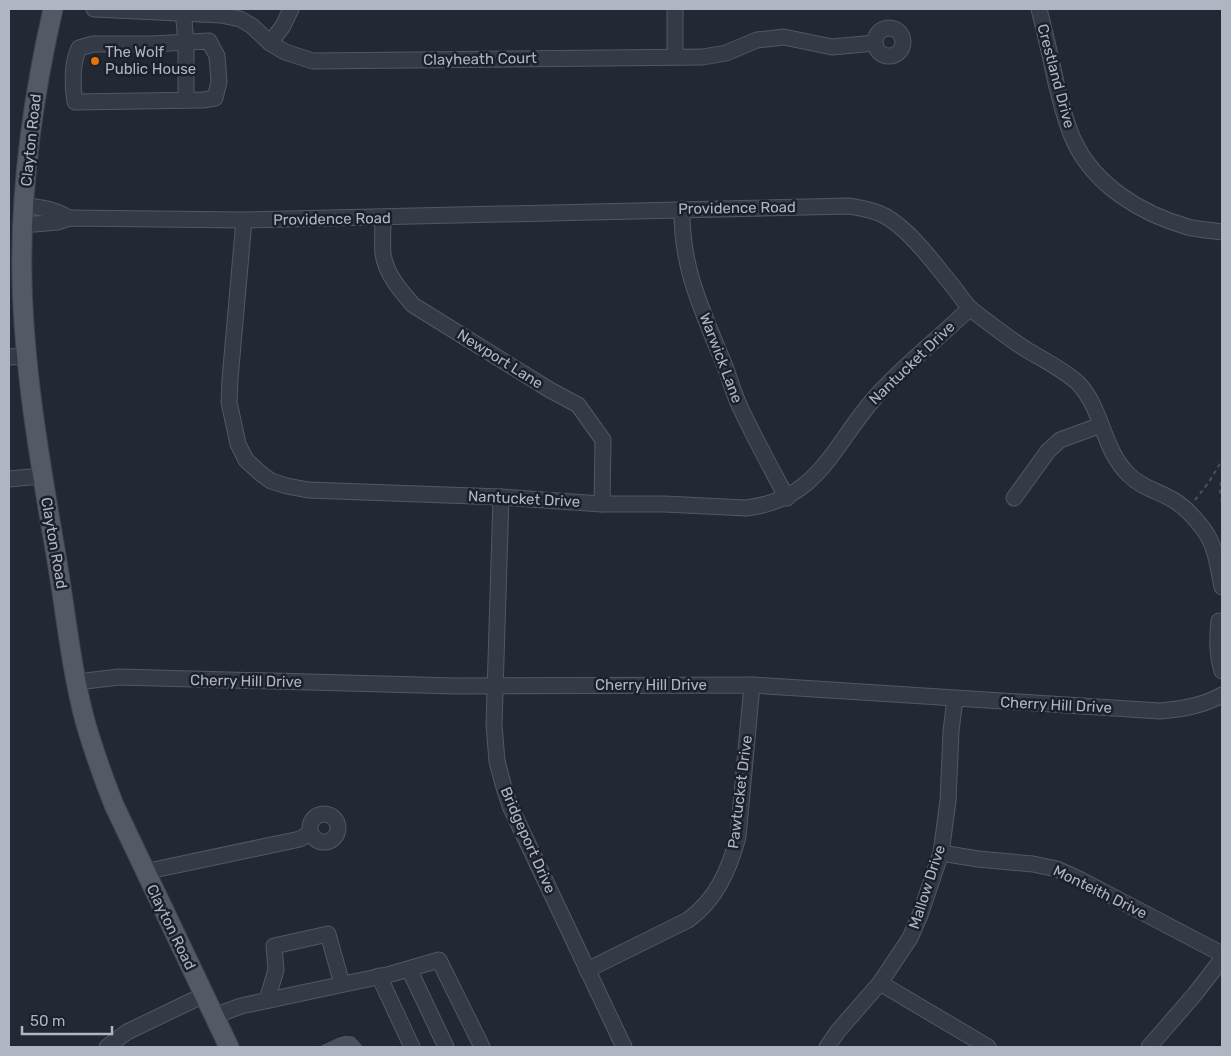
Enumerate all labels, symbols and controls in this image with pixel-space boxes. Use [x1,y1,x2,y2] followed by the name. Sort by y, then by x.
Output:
[1033,22,1079,130] street label: Crestland Drive
[105,43,196,78] place label: The Wolf Public House
[423,49,537,69] street label: Clayheath Court
[89,55,101,67] marker: The Wolf Public House
[17,93,45,187] street label: Clayton Road
[678,198,796,218] street label: Providence Road
[273,209,391,229] street label: Providence Road
[696,310,746,406] street label: Warwick Lane
[865,318,959,408] street label: Nantucket Drive
[454,325,546,393] street label: Newport Lane
[467,487,581,511] street label: Nantucket Drive
[37,496,71,590] street label: Clayton Road
[190,671,302,691] street label: Cherry Hill Drive
[595,676,707,694] street label: Cherry Hill Drive
[1000,693,1112,717] street label: Cherry Hill Drive
[724,734,756,850] street label: Pawtucket Drive
[496,784,560,896] street label: Bridgeport Drive
[905,843,949,931] street label: Mallow Drive
[1050,862,1150,922] street label: Monteith Drive
[143,881,199,973] street label: Clayton Road
[22,1004,112,1036] scale bar
[30,1012,65,1030] text: 50 m

